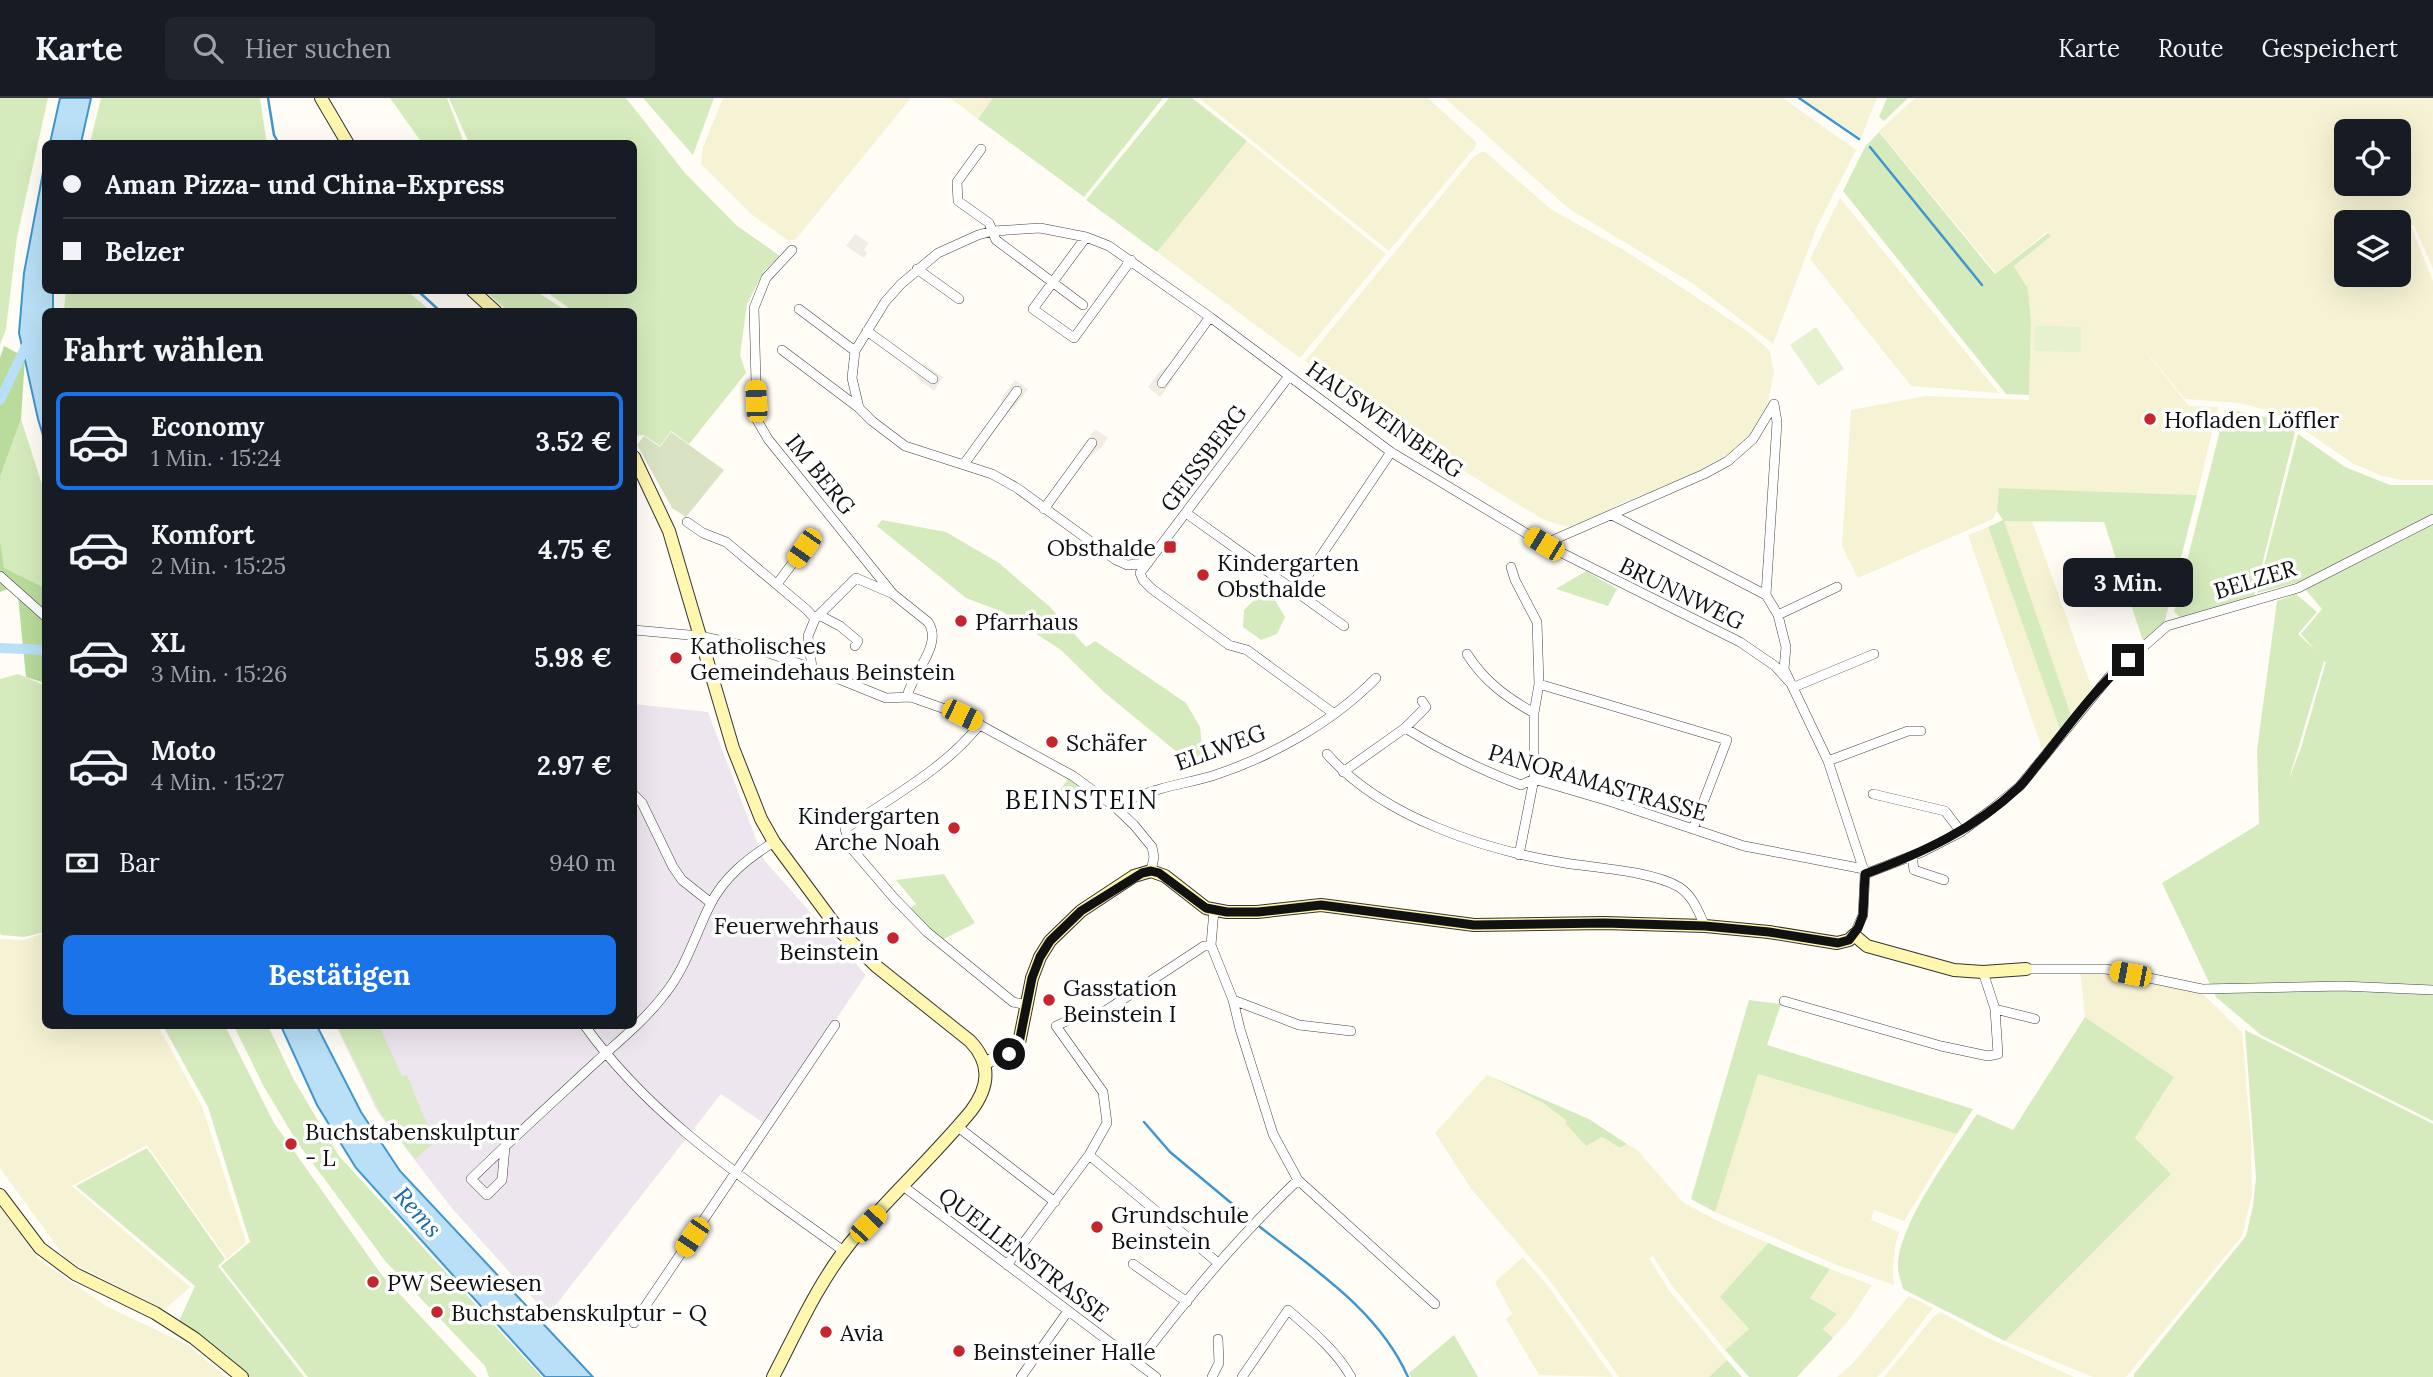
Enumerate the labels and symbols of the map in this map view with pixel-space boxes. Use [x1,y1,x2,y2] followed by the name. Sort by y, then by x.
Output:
[1301,354,1469,484] street label: HAUSWEINBERG
[745,379,768,423] car
[1154,399,1253,517] street label: GEISSBERG
[2164,405,2339,434] place label: Hofladen Löffler
[2142,411,2158,427] marker: Hofladen Löffler
[780,428,863,521] street label: IM BERG
[1521,524,1568,564] car
[784,525,825,571] car
[1047,533,1156,562] place label: Obsthalde
[1162,539,1178,555] marker: Obsthalde
[1217,548,1359,603] place label: Kindergarten Obsthalde
[1615,550,1750,636] street label: BRUNNWEG
[2210,553,2300,605] street label: BELZER
[2063,559,2193,608] callout: 3 Min.
[1195,567,1211,583] marker: Kindergarten Obsthalde
[975,607,1078,636] place label: Pfarrhaus
[953,613,969,629] marker: Pfarrhaus
[690,631,955,686] place label: Katholisches Gemeindehaus Beinstein
[2112,644,2144,676] route end
[668,650,684,666] marker: Katholisches Gemeindehaus Beinstein
[939,696,986,734] car
[1171,717,1270,777] street label: ELLWEG
[1066,728,1147,757] place label: Schäfer
[1044,734,1060,750] marker: Schäfer
[1485,737,1711,827] street label: PANORAMASTRASSE
[1005,783,1159,816] district label: BEINSTEIN
[798,801,940,856] place label: Kindergarten Arche Noah
[946,820,962,836] marker: Kindergarten Arche Noah
[714,911,879,966] place label: Feuerwehrhaus Beinstein
[885,930,901,946] marker: Feuerwehrhaus Beinstein
[2108,960,2153,988] car
[1063,973,1177,1028] place label: Gasstation Beinstein I
[1041,992,1057,1008] marker: Gasstation Beinstein I
[993,1038,1025,1070] route start
[305,1117,519,1172] place label: Buchstabenskulptur - L
[283,1136,299,1152] marker: Buchstabenskulptur - L
[387,1180,449,1244] water label: Rems
[933,1180,1115,1328] street label: QUELLENSTRASSE
[1111,1200,1249,1255] place label: Grundschule Beinstein
[846,1201,891,1247] car
[672,1214,713,1260] car
[1089,1219,1105,1235] marker: Grundschule Beinstein
[387,1268,542,1297] place label: PW Seewiesen
[365,1274,381,1290] marker: PW Seewiesen
[451,1298,708,1327] place label: Buchstabenskulptur - Q
[429,1304,445,1320] marker: Buchstabenskulptur - Q
[839,1318,884,1347] place label: Avia
[818,1324,834,1340] marker: Avia
[973,1337,1156,1366] place label: Beinsteiner Halle
[951,1343,967,1359] marker: Beinsteiner Halle

